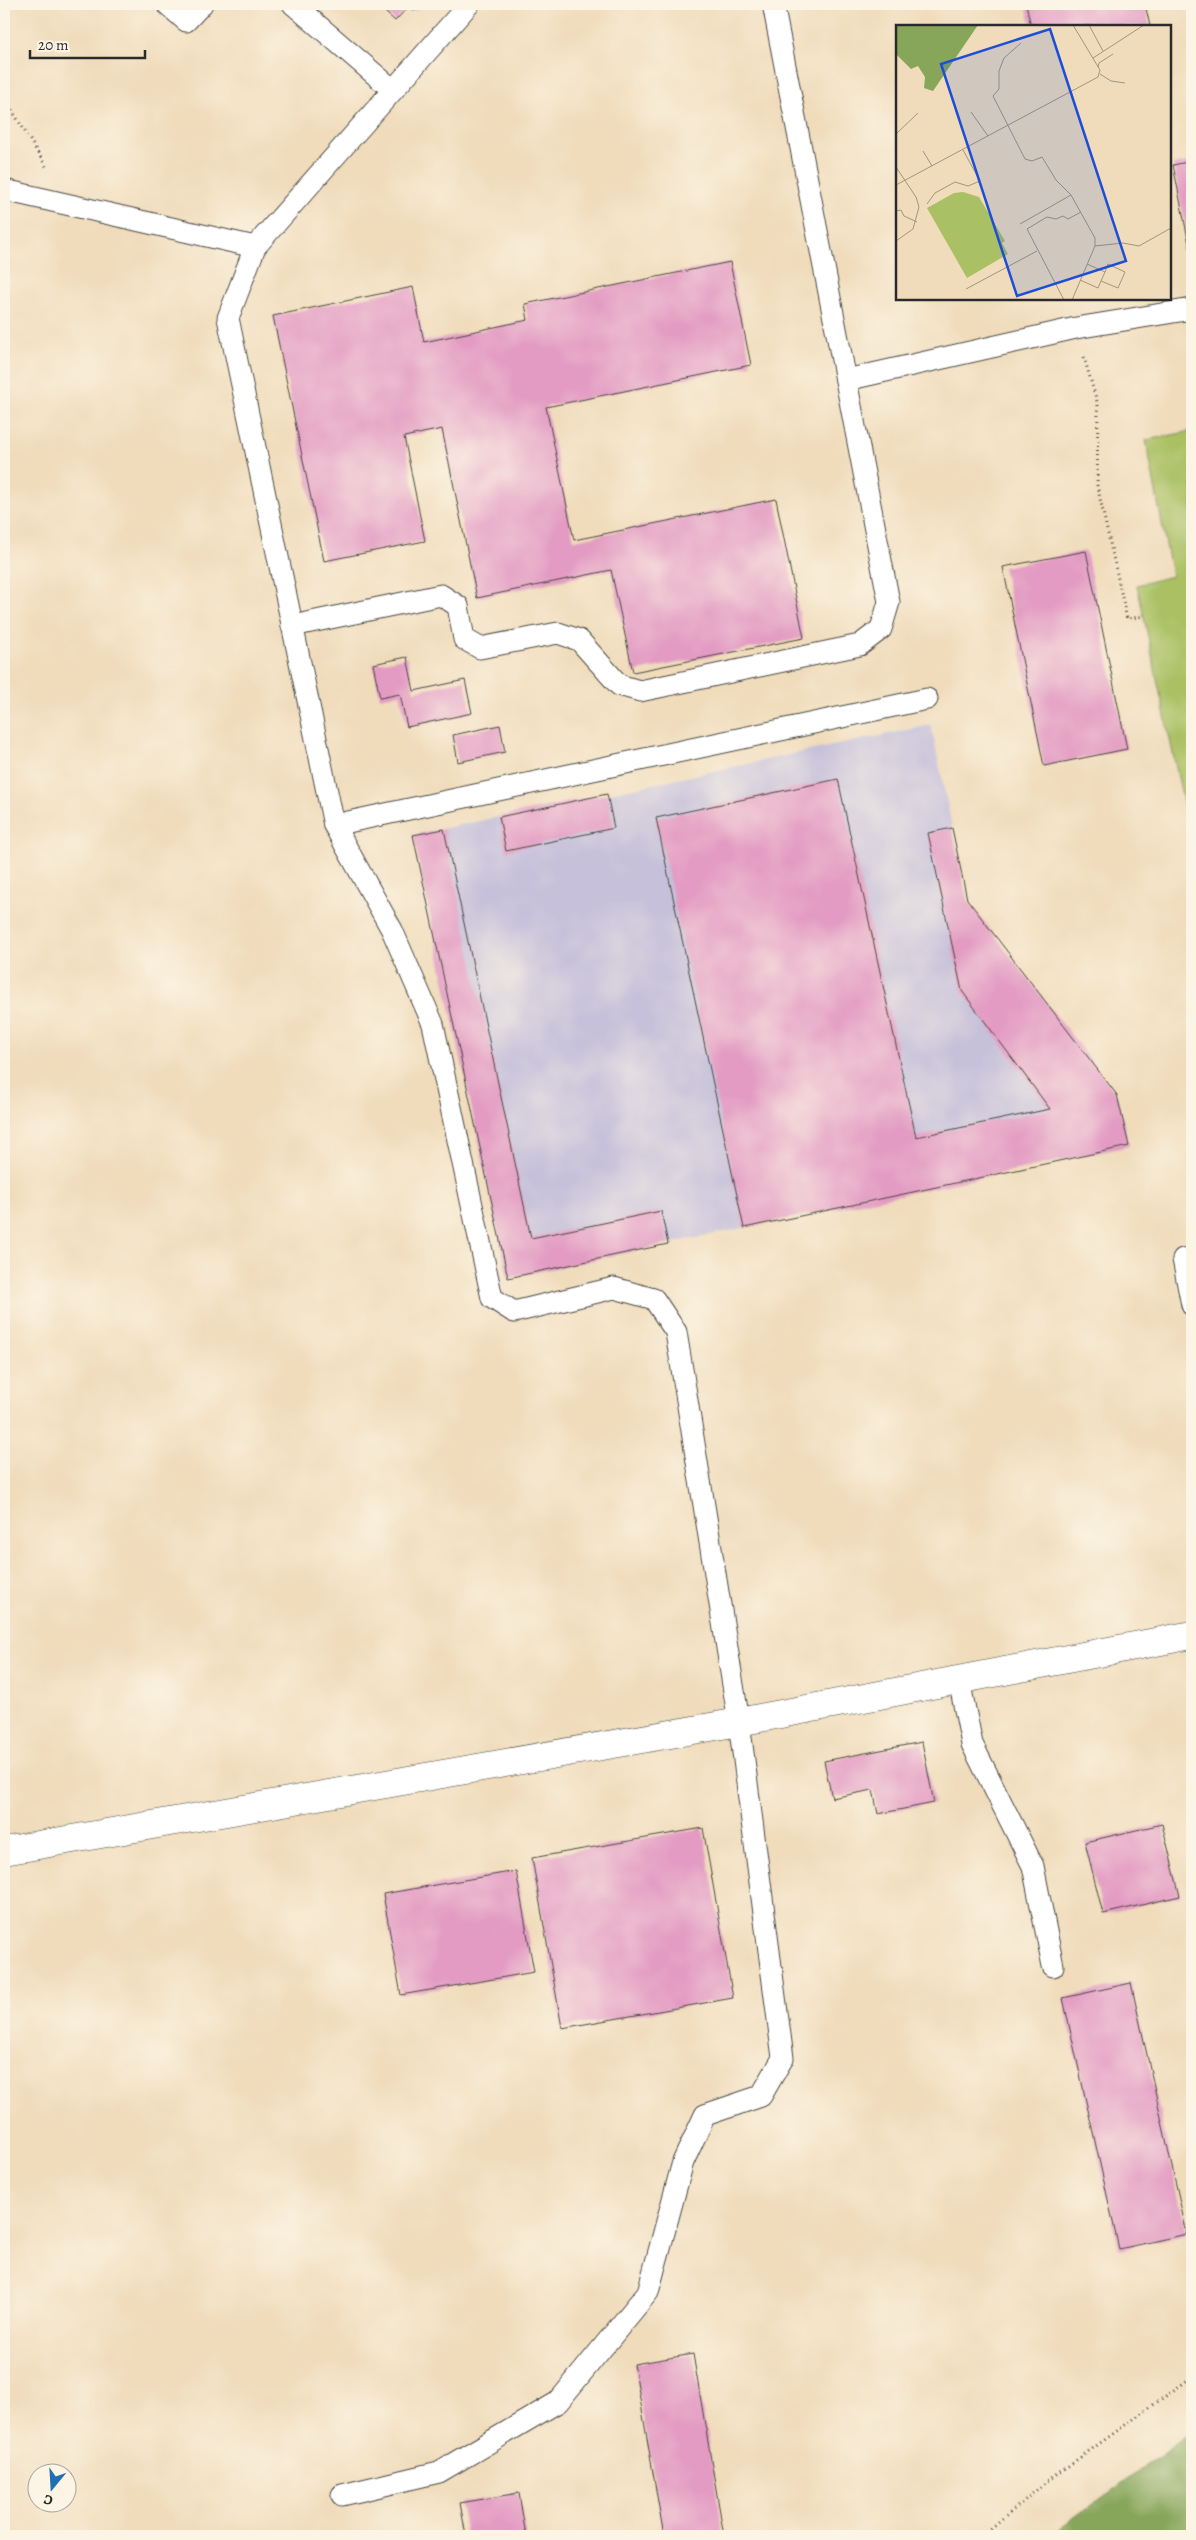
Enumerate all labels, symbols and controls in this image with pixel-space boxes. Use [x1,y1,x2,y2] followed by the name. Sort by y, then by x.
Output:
[896,25,1171,300] inset map
[30,28,145,60] scale bar
[38,35,69,55] text: 20 m
[28,2462,78,2512] north arrow
[41,2489,55,2510] text: С

